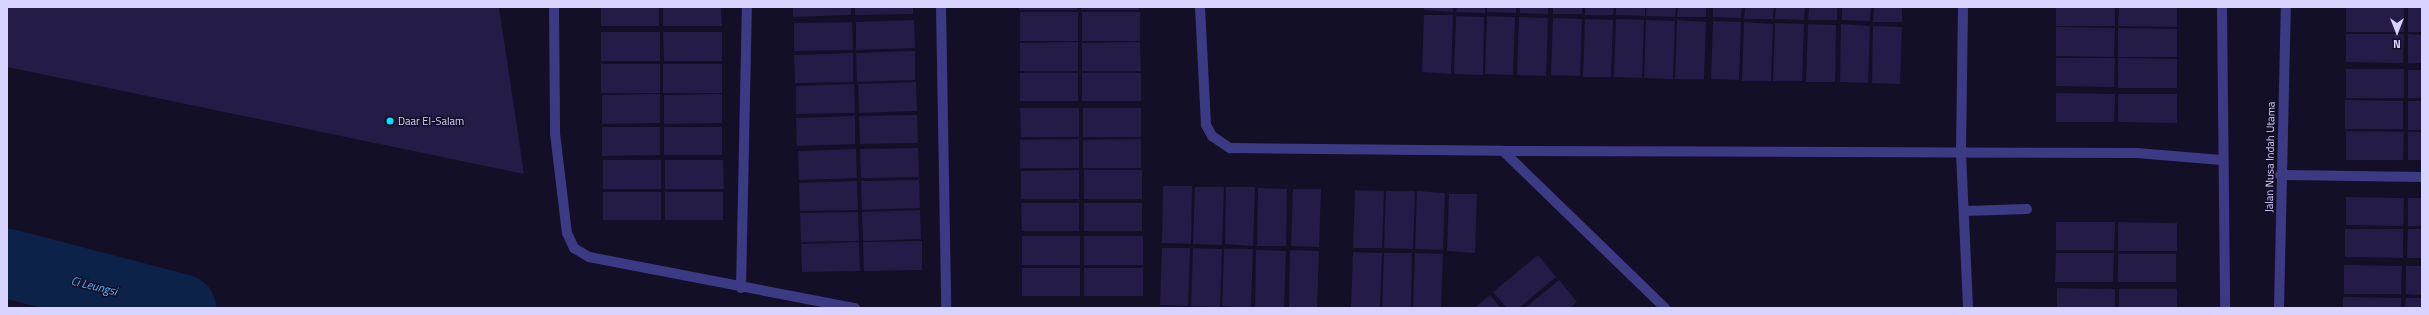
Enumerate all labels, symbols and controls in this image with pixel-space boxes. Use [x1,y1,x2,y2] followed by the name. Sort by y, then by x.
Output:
[2377,12,2417,52] north arrow
[2393,36,2401,52] text: N
[2262,101,2278,213] street label: Jalan Nusa Indah Utama
[398,114,464,128] place label: Daar El-Salam
[385,116,395,126] marker: Daar El-Salam
[69,273,119,299] water label: Ci Leungsi

